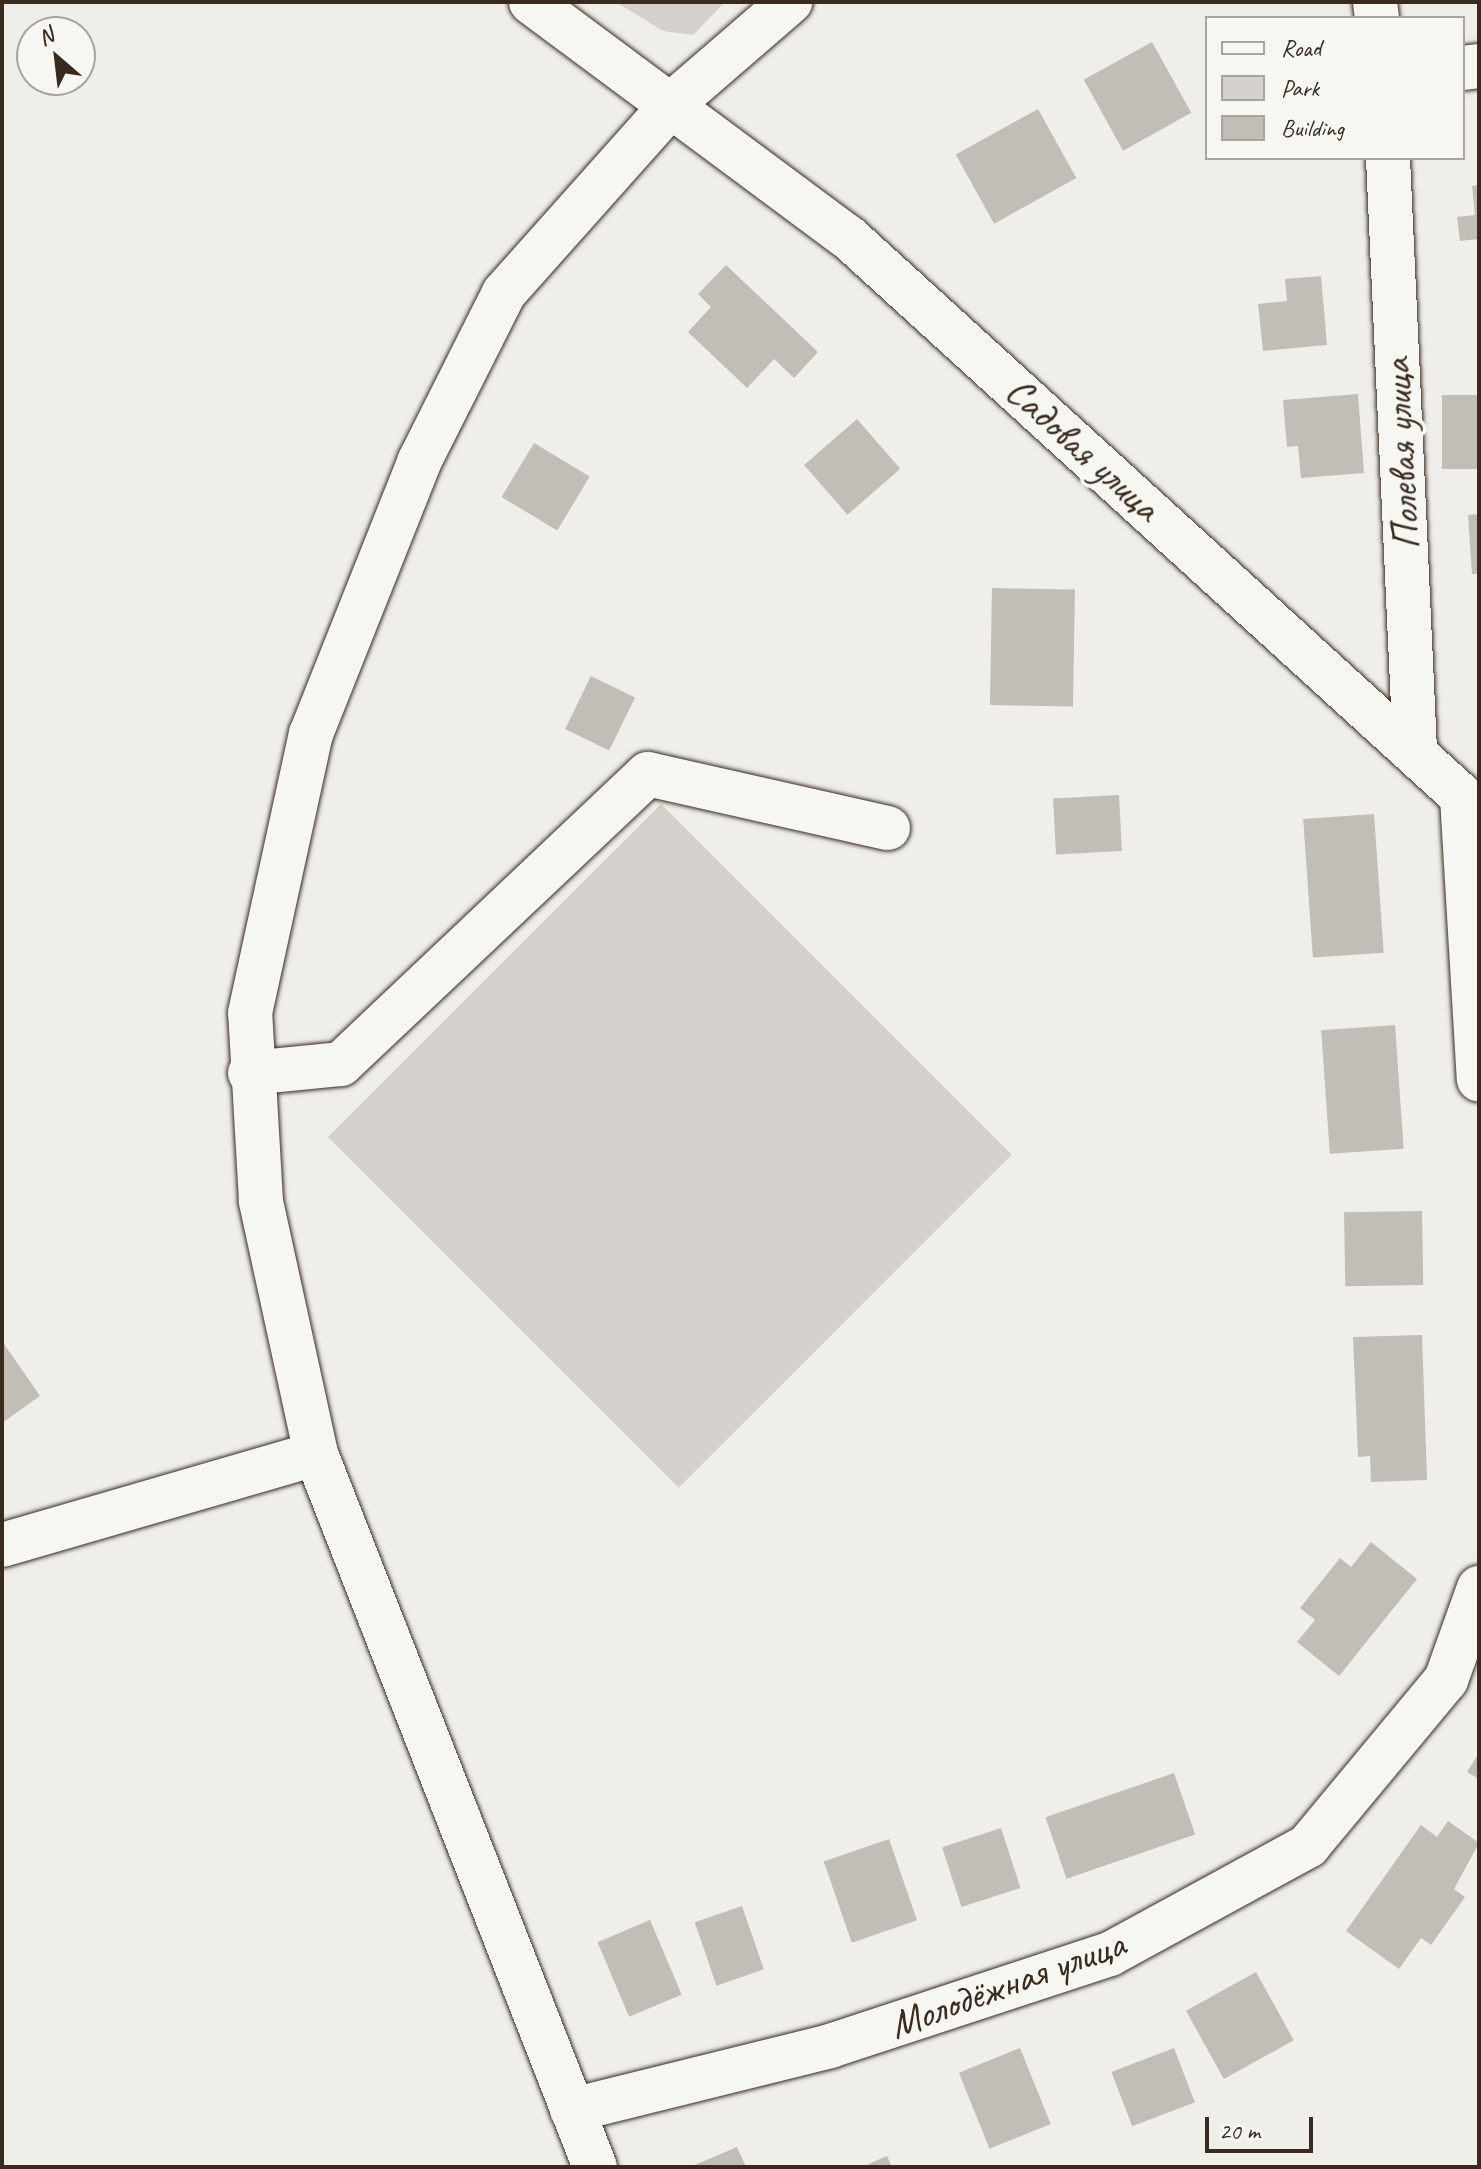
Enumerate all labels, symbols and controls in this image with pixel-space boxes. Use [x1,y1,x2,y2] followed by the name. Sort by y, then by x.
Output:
[16,16,96,96] north arrow
[1205,16,1465,160] legend
[33,21,58,52] text: N
[1281,33,1321,63] text: Road
[1281,73,1319,103] text: Park
[1281,113,1344,143] text: Building
[1372,356,1430,552] street label: Полевая улица
[995,366,1171,532] street label: Садовая улица
[881,1919,1133,2049] street label: Молодёжная улица
[1209,2101,1317,2151] scale bar
[1219,2116,1260,2146] text: 20 m

